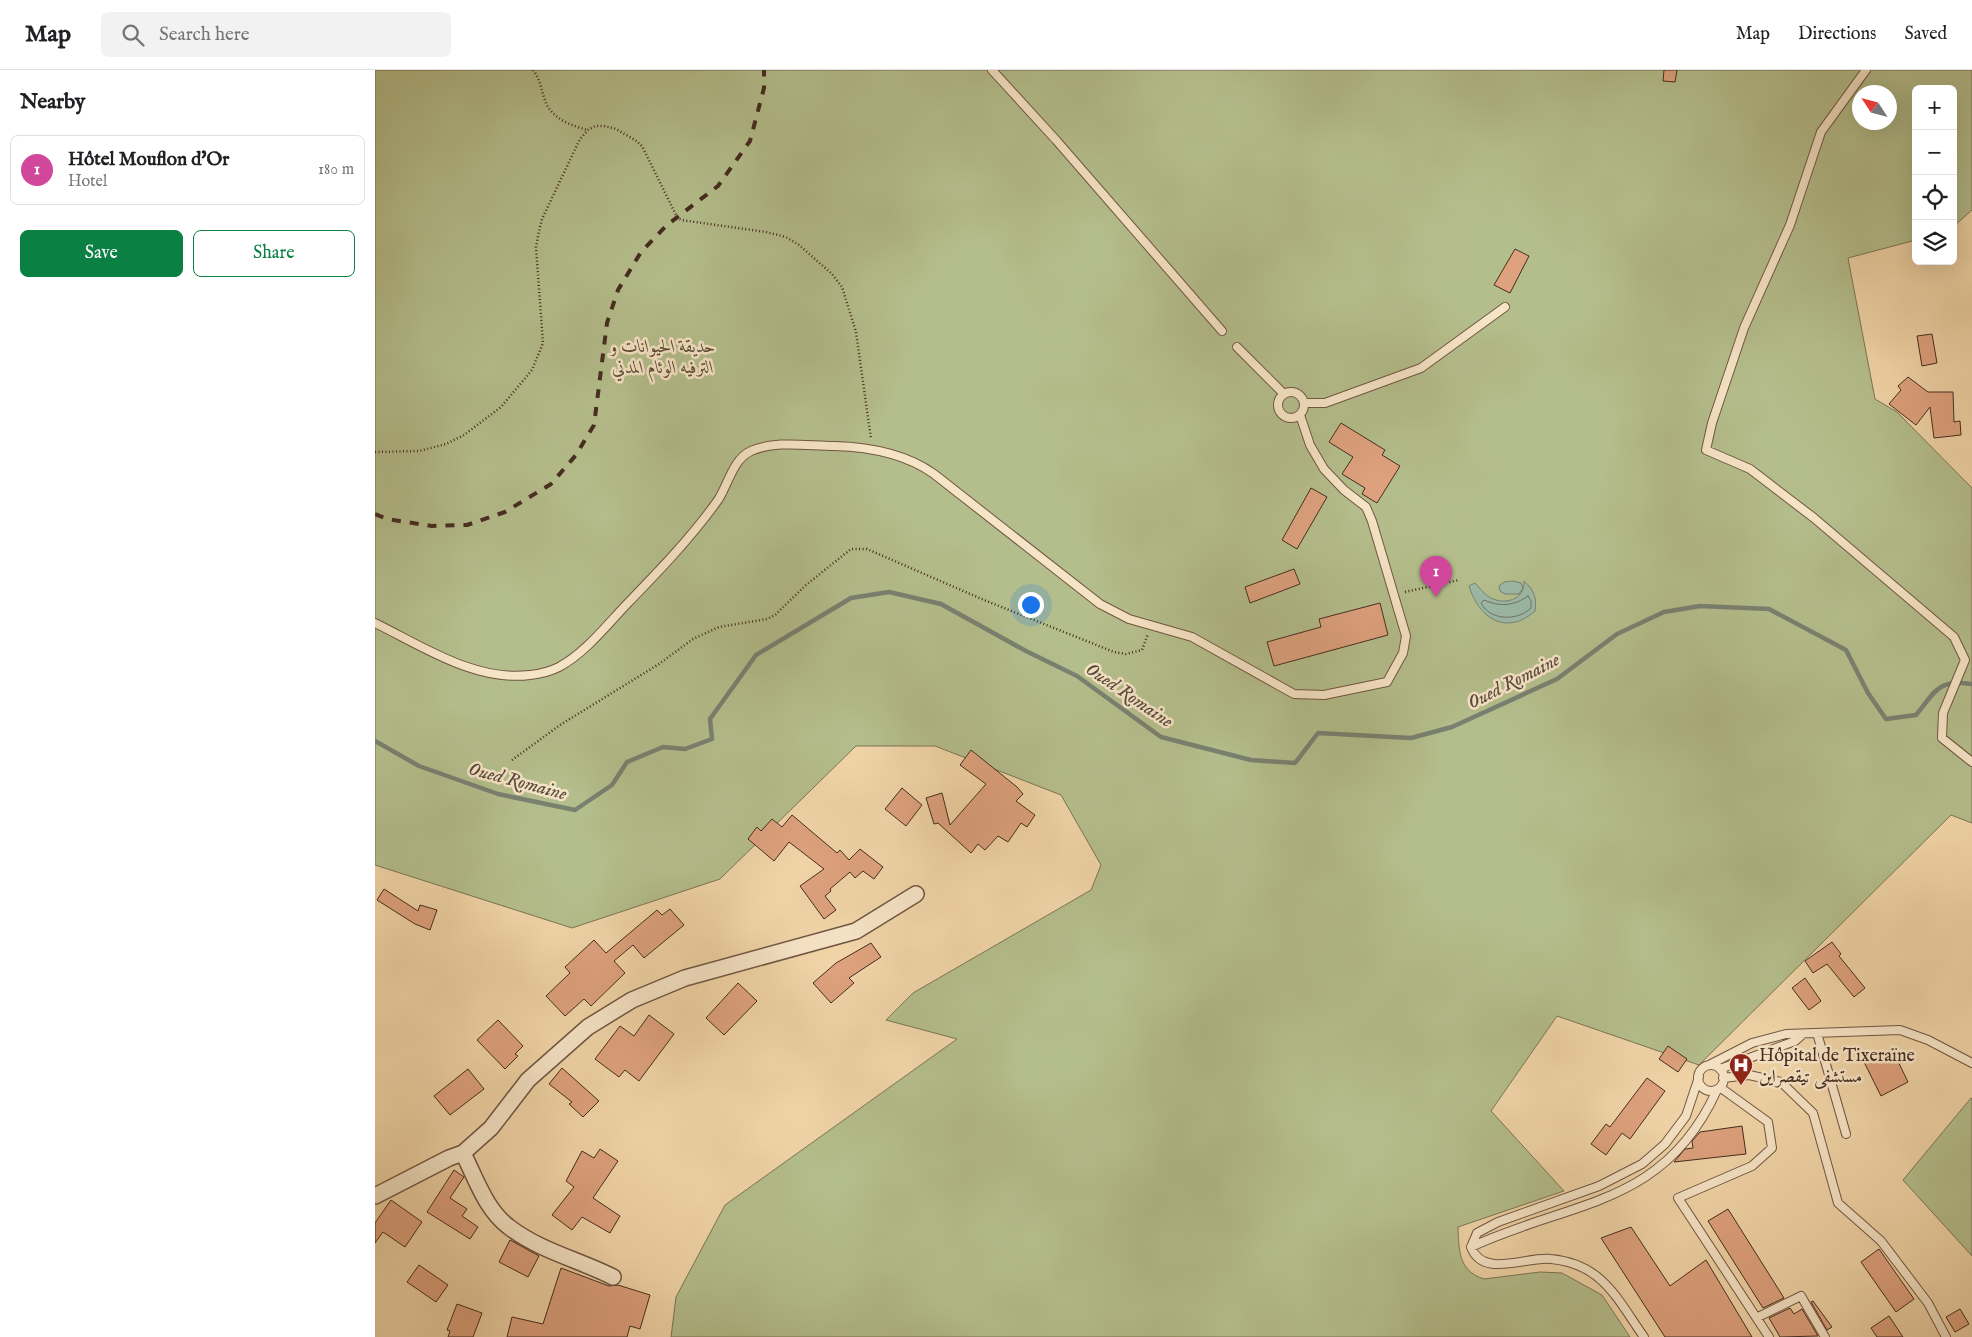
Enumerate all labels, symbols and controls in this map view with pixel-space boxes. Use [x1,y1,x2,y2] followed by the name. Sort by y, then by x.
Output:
[101,12,451,57] search box
[25,19,71,50] text: Map
[119,21,147,49] icon: search
[159,23,250,47] text: Search here
[1736,23,1770,46] text: Map
[1798,23,1876,46] text: Directions
[1904,23,1947,46] text: Saved
[1852,85,1897,130] north arrow
[1912,85,1957,265] map controls
[1912,85,1957,130] button: +
[20,89,85,116] text: Nearby
[1912,130,1957,175] button: −
[68,148,229,172] text: Hôtel Mouflon d'Or
[34,160,40,180] text: 1
[318,160,354,180] text: 180 m
[68,172,107,192] text: Hotel
[1912,175,1957,220] button: locate
[1912,220,1957,265] button: layers
[20,230,183,277] button: Save
[193,230,355,277] button: Share
[609,336,716,383] park label: حديقة الحيوانات و الترفيه الوئام المدني
[1420,556,1452,597] pin: 1
[1018,592,1044,618] your location
[1464,648,1565,715] water label: Oued Romaine
[1080,658,1178,734] water label: Oued Romaine
[466,757,570,807] water label: Oued Romaine
[1759,1045,1915,1089] place label: Hôpital de Tixeraïne مستشفى تيقصراين
[1728,1052,1754,1086] hospital icon: Hôpital de Tixeraïne مستشفى تيقصراين

